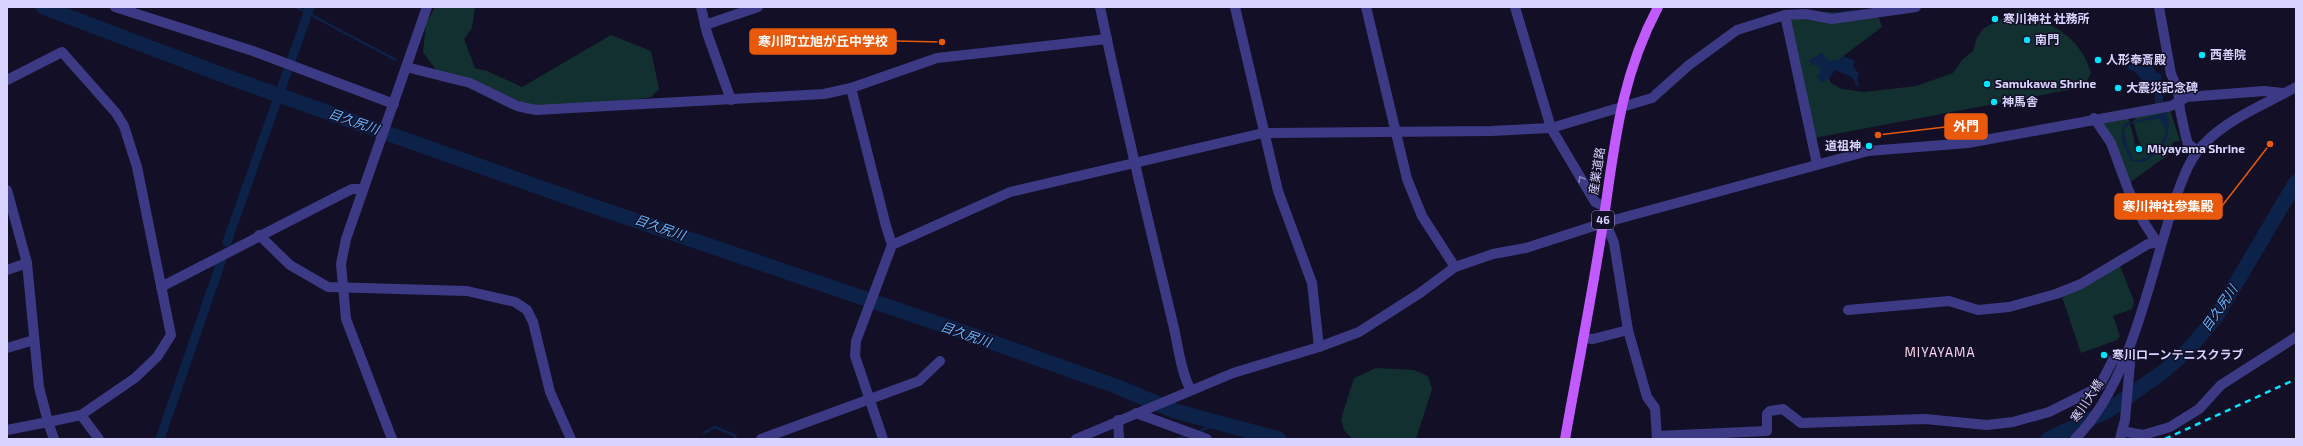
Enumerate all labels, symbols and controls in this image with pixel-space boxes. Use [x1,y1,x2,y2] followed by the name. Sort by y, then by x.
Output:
[2003,11,2090,25] place label: 寒川神社 社務所
[1990,14,2000,24] marker: 寒川神社 社務所
[750,29,896,54] callout: 寒川町立旭が丘中学校
[2035,32,2059,46] place label: 南門
[758,33,888,49] text: 寒川町立旭が丘中学校
[2022,35,2032,45] marker: 南門
[2210,47,2246,61] place label: 西善院
[2197,50,2207,60] marker: 西善院
[2106,52,2166,66] place label: 人形奉斎殿
[2093,55,2103,65] marker: 人形奉斎殿
[1995,76,2097,90] place label: Samukawa Shrine
[1982,79,1992,89] marker: Samukawa Shrine
[2126,80,2198,94] place label: 大震災記念碑
[2113,83,2123,93] marker: 大震災記念碑
[2002,94,2038,108] place label: 神馬舎
[1989,97,1999,107] marker: 神馬舎
[327,105,383,138] water label: 目久尻川
[1945,114,1987,139] callout: 外門
[1953,118,1979,134] text: 外門
[1825,138,1861,152] place label: 道祖神
[1864,141,1874,151] marker: 道祖神
[2147,141,2245,156] place label: Miyayama Shrine
[2134,144,2144,154] marker: Miyayama Shrine
[1585,146,1607,196] street label: 産業道路
[1578,176,1586,183] one-way arrow
[2115,194,2222,219] callout: 寒川神社参集殿
[2122,198,2214,214] text: 寒川神社参集殿
[633,211,689,244] water label: 目久尻川
[1592,211,1614,229] road number: 46
[2198,280,2241,334] water label: 目久尻川
[939,318,995,351] water label: 目久尻川
[1904,344,1976,360] district label: MIYAYAMA
[2112,347,2243,361] place label: 寒川ローンテニスクラブ
[2099,350,2109,360] marker: 寒川ローンテニスクラブ
[2067,377,2105,424] street label: 寒川大橋

